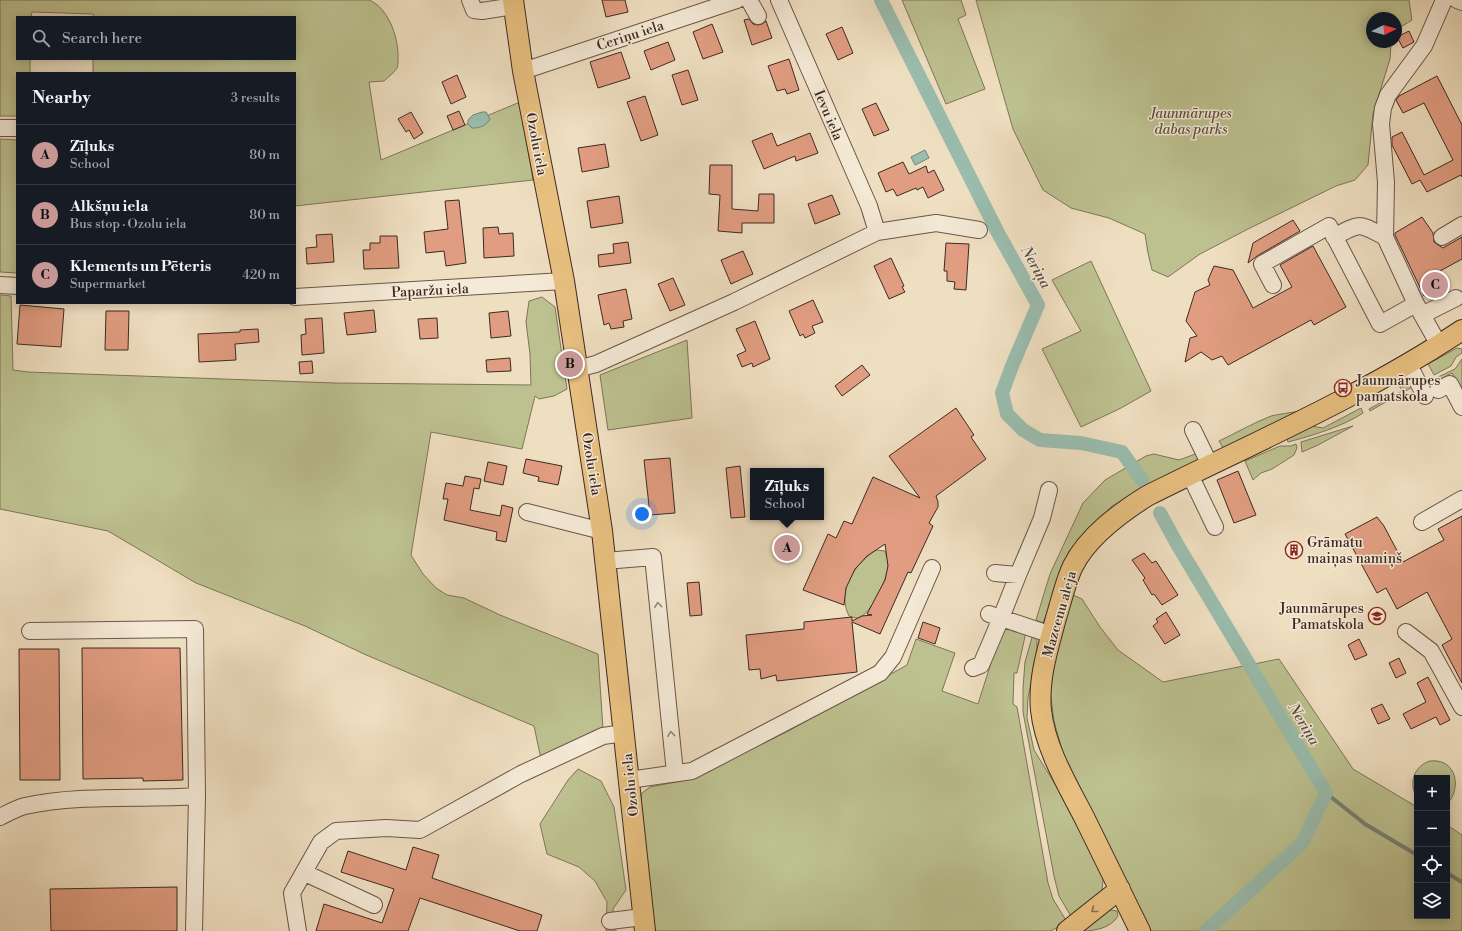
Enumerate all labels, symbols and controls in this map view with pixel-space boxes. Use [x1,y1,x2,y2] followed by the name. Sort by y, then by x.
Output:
[1366,12,1402,48] north arrow
[16,16,296,60] search box
[594,16,667,55] street label: Ceriņu iela
[30,27,52,49] icon: search
[62,29,142,48] text: Search here
[32,87,91,109] text: Nearby
[809,87,847,144] street label: Ievu iela
[231,90,280,106] text: 3 results
[1148,105,1232,139] park label: Jaunmārupes dabas parks
[521,111,551,178] street label: Ozolu iela
[70,137,114,156] text: Zīļuks
[40,147,50,163] text: A
[249,147,280,163] text: 80 m
[70,156,110,172] text: School
[70,197,148,216] text: Alkšņu iela
[40,207,50,223] text: B
[249,207,280,223] text: 80 m
[70,216,186,232] text: Bus stop · Ozolu iela
[1016,242,1055,293] water label: Neriņa
[70,257,211,276] text: Klements un Pēteris
[40,267,50,283] text: C
[242,267,280,283] text: 420 m
[1422,270,1448,300] pin: C
[70,276,146,292] text: Supermarket
[391,280,470,302] street label: Paparžu iela
[557,349,583,379] pin: B
[1355,372,1440,406] place label: Jaunmārupes pamatskola
[1333,378,1353,398] bus stop icon: Jaunmārupes pamatskola
[577,431,605,498] street label: Ozolu iela
[750,468,824,520] popup
[765,477,809,496] text: Zīļuks
[765,496,805,512] text: School
[632,504,652,524] your location
[774,533,800,563] pin: A
[1307,534,1402,568] place label: Grāmatu maiņas namiņš
[1284,540,1304,560] building icon: Grāmatu maiņas namiņš
[1039,568,1081,660] street label: Mazcenu aleja
[1279,600,1365,634] place label: Jaunmārupes Pamatskola
[654,602,663,608] one-way arrow
[1367,606,1387,626] school or university icon: Jaunmārupes Pamatskola
[1283,699,1324,750] water label: Neriņa
[667,731,676,737] one-way arrow
[619,751,643,817] street label: Ozolu iela
[1414,775,1450,919] map controls
[1414,775,1450,811] button: +
[1414,811,1450,847] button: −
[1414,847,1450,883] button: locate
[1414,883,1450,919] button: layers
[1091,905,1098,912] one-way arrow

